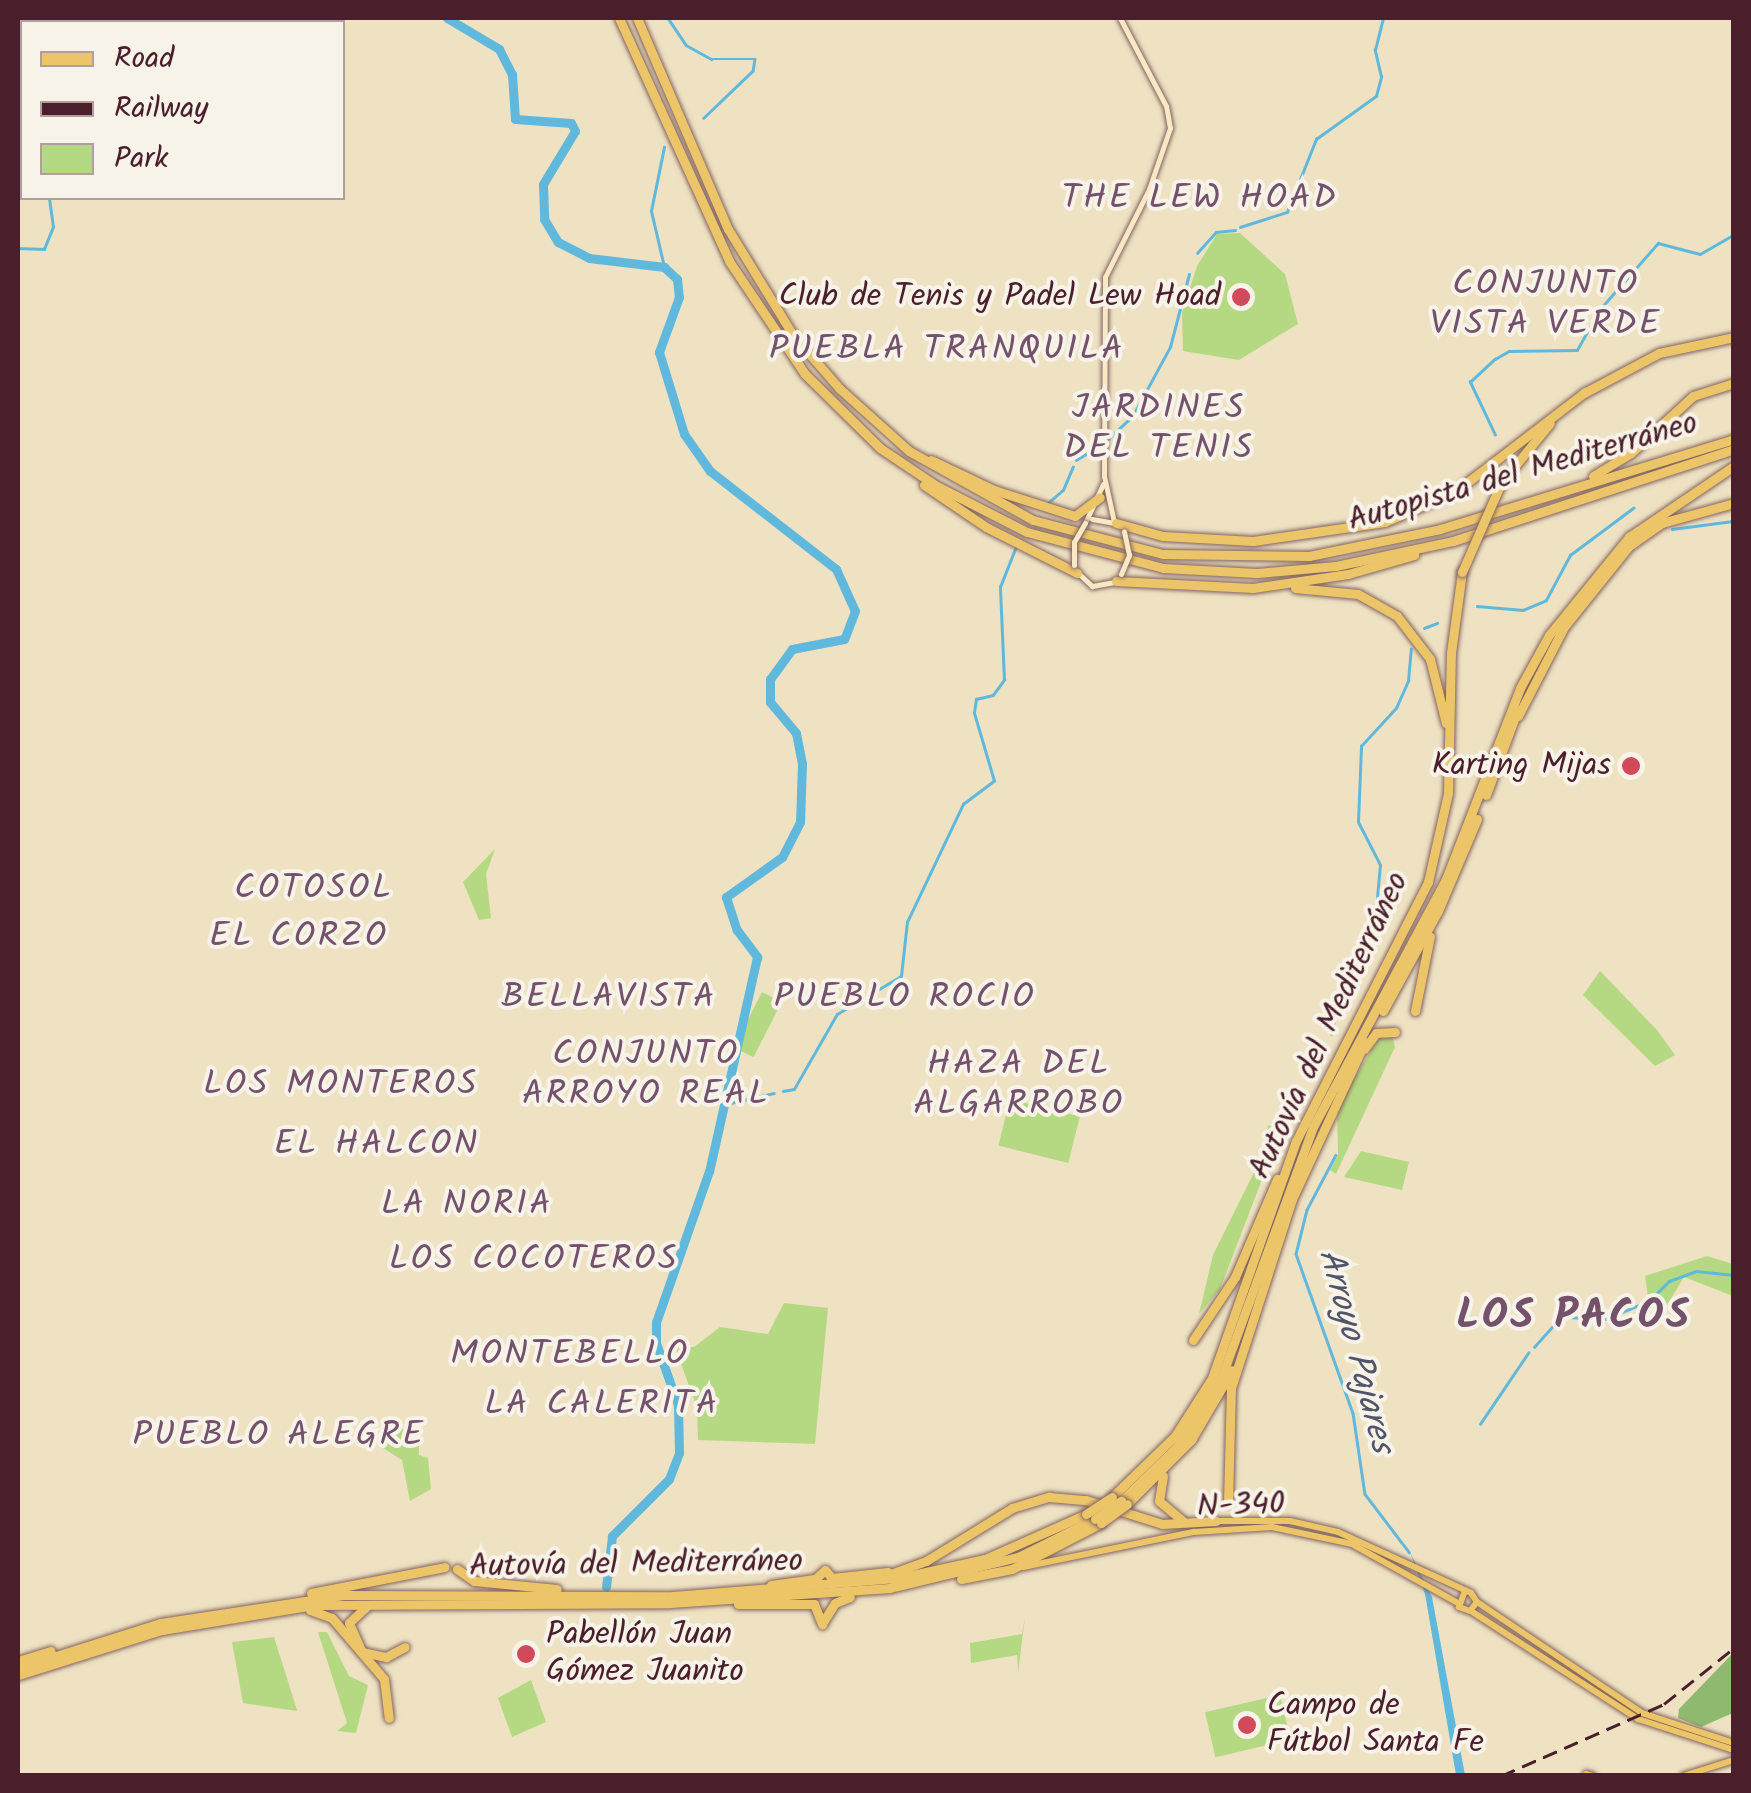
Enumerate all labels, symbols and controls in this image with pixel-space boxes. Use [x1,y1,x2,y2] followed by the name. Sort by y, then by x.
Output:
[20,20,345,200] legend
[114,35,174,83] text: Road
[114,85,208,133] text: Railway
[114,135,168,183] text: Park
[1062,178,1338,220] district label: THE LEW HOAD
[1430,264,1662,346] district label: CONJUNTO VISTA VERDE
[779,278,1221,316] place label: Club de Tenis y Padel Lew Hoad
[1230,286,1252,308] marker: Club de Tenis y Padel Lew Hoad
[769,329,1125,371] district label: PUEBLA TRANQUILA
[1063,388,1255,470] district label: JARDINES DEL TENIS
[1344,405,1702,541] street label: Autopista del Mediterráneo
[1432,747,1611,785] place label: Karting Mijas
[1620,755,1642,777] marker: Karting Mijas
[1242,867,1418,1185] street label: Autovía del Mediterráneo
[234,868,394,910] district label: COTOSOL
[209,916,389,958] district label: EL CORZO
[501,977,717,1019] district label: BELLAVISTA
[774,977,1036,1019] district label: PUEBLO ROCIO
[522,1034,770,1116] district label: CONJUNTO ARROYO REAL
[913,1044,1125,1126] district label: HAZA DEL ALGARROBO
[203,1064,479,1106] district label: LOS MONTEROS
[274,1124,480,1166] district label: EL HALCON
[381,1184,553,1226] district label: LA NORIA
[389,1239,679,1281] district label: LOS COCOTEROS
[1308,1244,1402,1458] water label: Arroyo Pajares
[1456,1292,1692,1342] district label: LOS PACOS
[450,1334,690,1376] district label: MONTEBELLO
[484,1384,720,1426] district label: LA CALERITA
[133,1415,425,1457] district label: PUEBLO ALEGRE
[1196,1486,1286,1528] street label: N-340
[469,1543,803,1587] street label: Autovía del Mediterráneo
[546,1617,744,1692] place label: Pabellón Juan Gómez Juanito
[515,1643,537,1665] marker: Pabellón Juan Gómez Juanito
[1267,1688,1484,1763] place label: Campo de Fútbol Santa Fe
[1236,1714,1258,1736] marker: Campo de Fútbol Santa Fe

